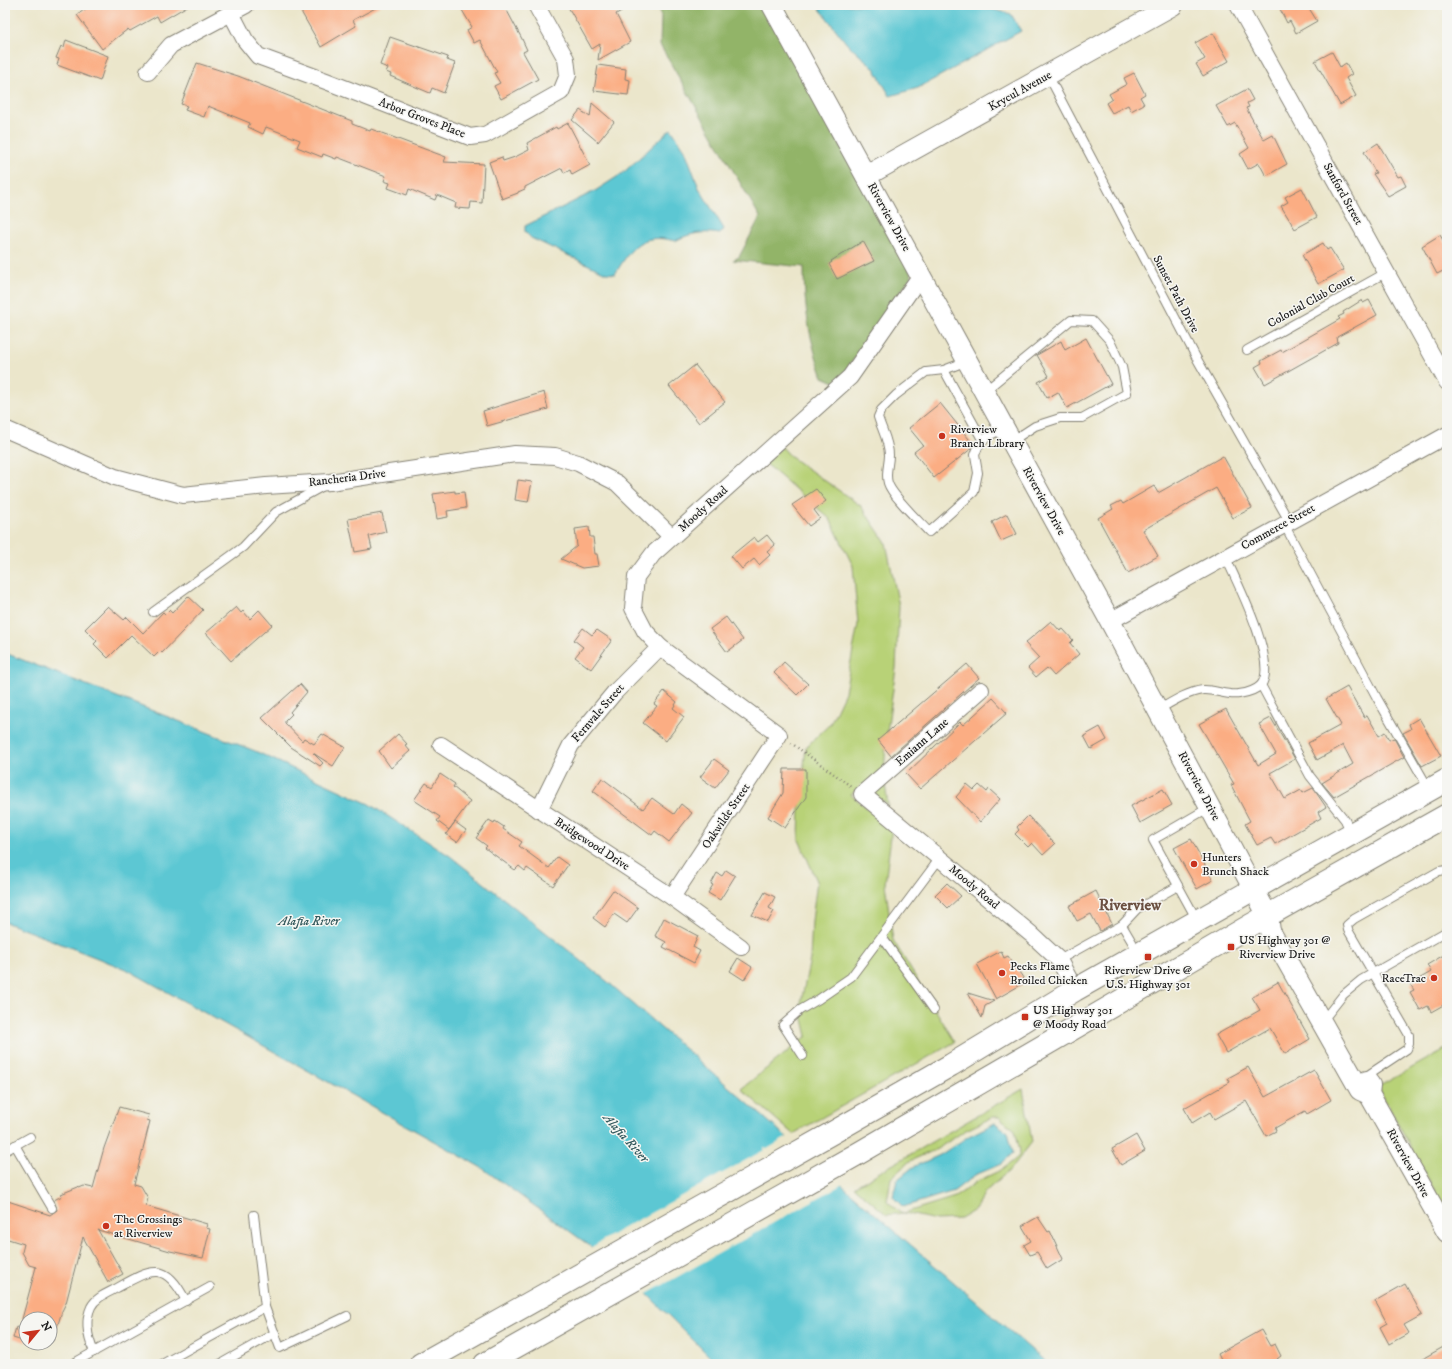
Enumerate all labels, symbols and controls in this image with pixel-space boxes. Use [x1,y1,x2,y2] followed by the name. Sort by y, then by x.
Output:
[986,67,1054,115] street label: Krycul Avenue
[376,95,468,141] street label: Arbor Groves Place
[1320,160,1366,228] street label: Sanford Street
[864,180,914,254] street label: Riverview Drive
[1149,253,1203,335] street label: Sunset Path Drive
[1265,271,1357,331] street label: Colonial Club Court
[950,422,1025,451] place label: Riverview Branch Library
[937,431,947,441] marker: Riverview Branch Library
[1019,464,1069,538] street label: Riverview Drive
[308,466,386,490] street label: Rancheria Drive
[675,483,731,535] street label: Moody Road
[1238,500,1318,554] street label: Commerce Street
[569,681,628,745] street label: Fernvale Street
[892,715,952,769] street label: Emiann Lane
[1174,749,1224,823] street label: Riverview Drive
[699,780,753,852] street label: Oakwilde Street
[552,814,632,874] street label: Bridgewood Drive
[1202,850,1269,879] place label: Hunters Brunch Shack
[1189,859,1199,869] marker: Hunters Brunch Shack
[946,861,1002,913] street label: Moody Road
[1099,895,1162,915] district label: Riverview
[277,913,341,929] water label: Alafia River
[1239,933,1330,962] place label: US Highway 301 @ Riverview Drive
[1226,942,1236,952] marker: US Highway 301 @ Riverview Drive
[1143,952,1153,962] marker: Riverview Drive @ U.S. Highway 301
[1010,959,1088,988] place label: Pecks Flame Broiled Chicken
[1104,963,1192,992] place label: Riverview Drive @ U.S. Highway 301
[997,968,1007,978] marker: Pecks Flame Broiled Chicken
[1382,971,1426,986] place label: RaceTrac
[1429,973,1439,983] marker: RaceTrac
[1033,1003,1113,1032] place label: US Highway 301 @ Moody Road
[1020,1012,1030,1022] marker: US Highway 301 @ Moody Road
[598,1109,653,1167] water label: Alafia River
[1383,1126,1433,1200] street label: Riverview Drive
[114,1212,182,1241] place label: The Crossings at Riverview
[101,1221,111,1231] marker: The Crossings at Riverview
[18,1311,58,1351] north arrow
[38,1319,54,1334] text: N

